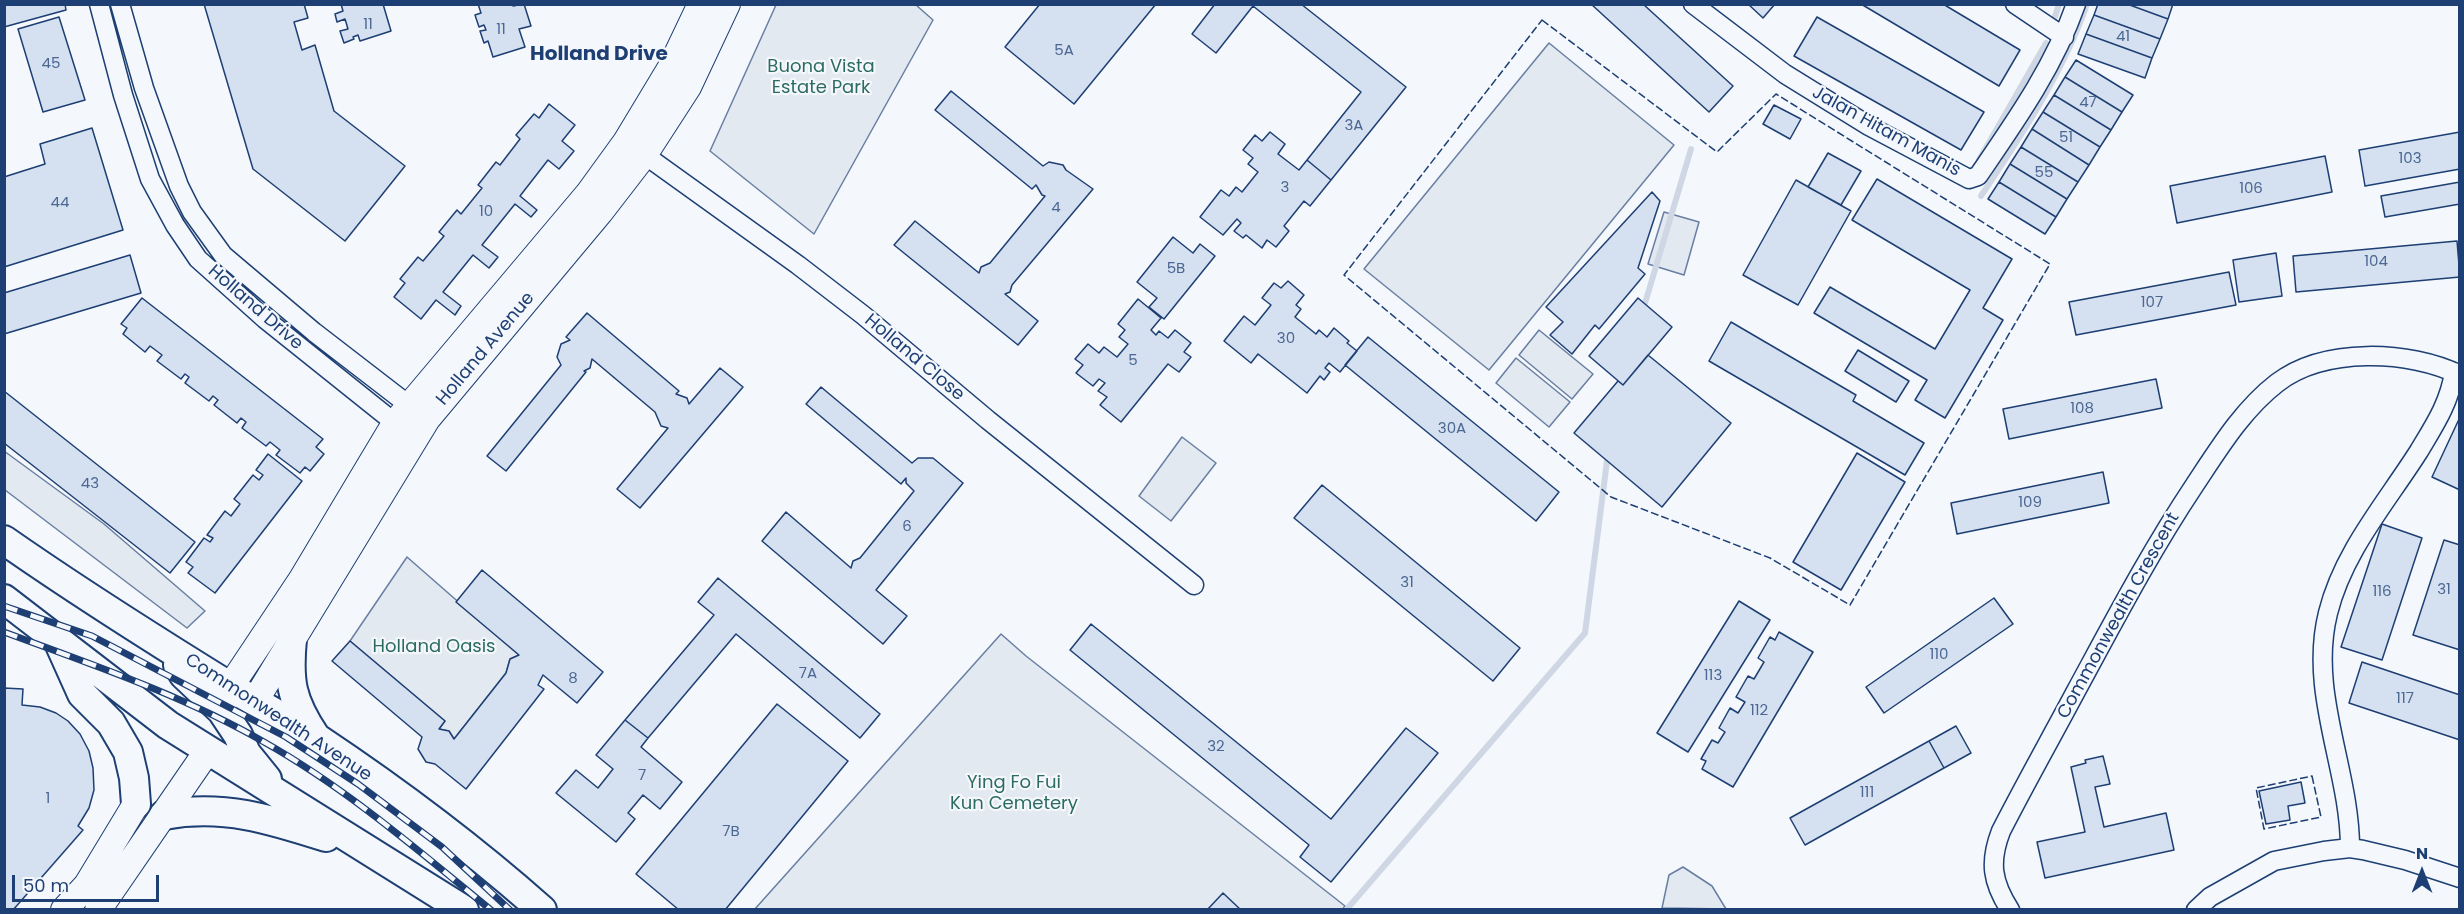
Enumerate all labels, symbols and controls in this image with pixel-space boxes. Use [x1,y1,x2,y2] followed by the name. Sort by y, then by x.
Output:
[363,16,373,34] house number: 11
[496,21,506,39] house number: 11
[2116,28,2130,46] house number: 41
[1054,42,1074,60] house number: 5A
[530,43,668,67] district label: Holland Drive
[42,55,60,73] house number: 45
[767,56,875,98] park label: Buona Vista Estate Park
[1808,82,1964,182] street label: Jalan Hitam Manis
[2079,94,2097,112] house number: 47
[1345,117,1363,135] house number: 3A
[2059,129,2073,147] house number: 51
[2398,150,2422,168] house number: 103
[2035,164,2053,182] house number: 55
[1281,179,1289,197] house number: 3
[2239,180,2263,198] house number: 106
[51,194,69,212] house number: 44
[1051,199,1061,217] house number: 4
[479,203,493,221] house number: 10
[2364,253,2388,271] house number: 104
[1167,260,1185,278] house number: 5B
[203,261,307,355] street label: Holland Drive
[432,288,540,410] street label: Holland Avenue
[2141,294,2163,312] house number: 107
[860,310,968,406] street label: Holland Close
[1277,330,1295,348] house number: 30
[1128,352,1138,370] house number: 5
[2070,400,2094,418] house number: 108
[1438,420,1466,438] house number: 30A
[81,475,99,493] house number: 43
[2018,494,2042,512] house number: 109
[2053,509,2185,723] street label: Commonwealth Crescent
[902,518,912,536] house number: 6
[1400,574,1414,592] house number: 31
[2437,581,2451,599] house number: 31
[2372,583,2392,601] house number: 116
[372,636,496,658] park label: Holland Oasis
[1929,646,1949,664] house number: 110
[180,649,376,787] street label: Commonwealth Avenue
[799,665,817,683] house number: 7A
[1704,667,1722,685] house number: 113
[568,670,578,688] house number: 8
[2396,690,2414,708] house number: 117
[1750,702,1768,720] house number: 112
[1207,738,1225,756] house number: 32
[638,767,646,785] house number: 7
[950,772,1078,814] park label: Ying Fo Fui Kun Cemetery
[1860,784,1874,802] house number: 111
[46,790,50,808] house number: 1
[722,823,740,841] house number: 7B
[2392,842,2452,902] north arrow
[2416,842,2428,865] text: N
[15,863,162,901] scale bar
[23,873,69,898] text: 50 m

